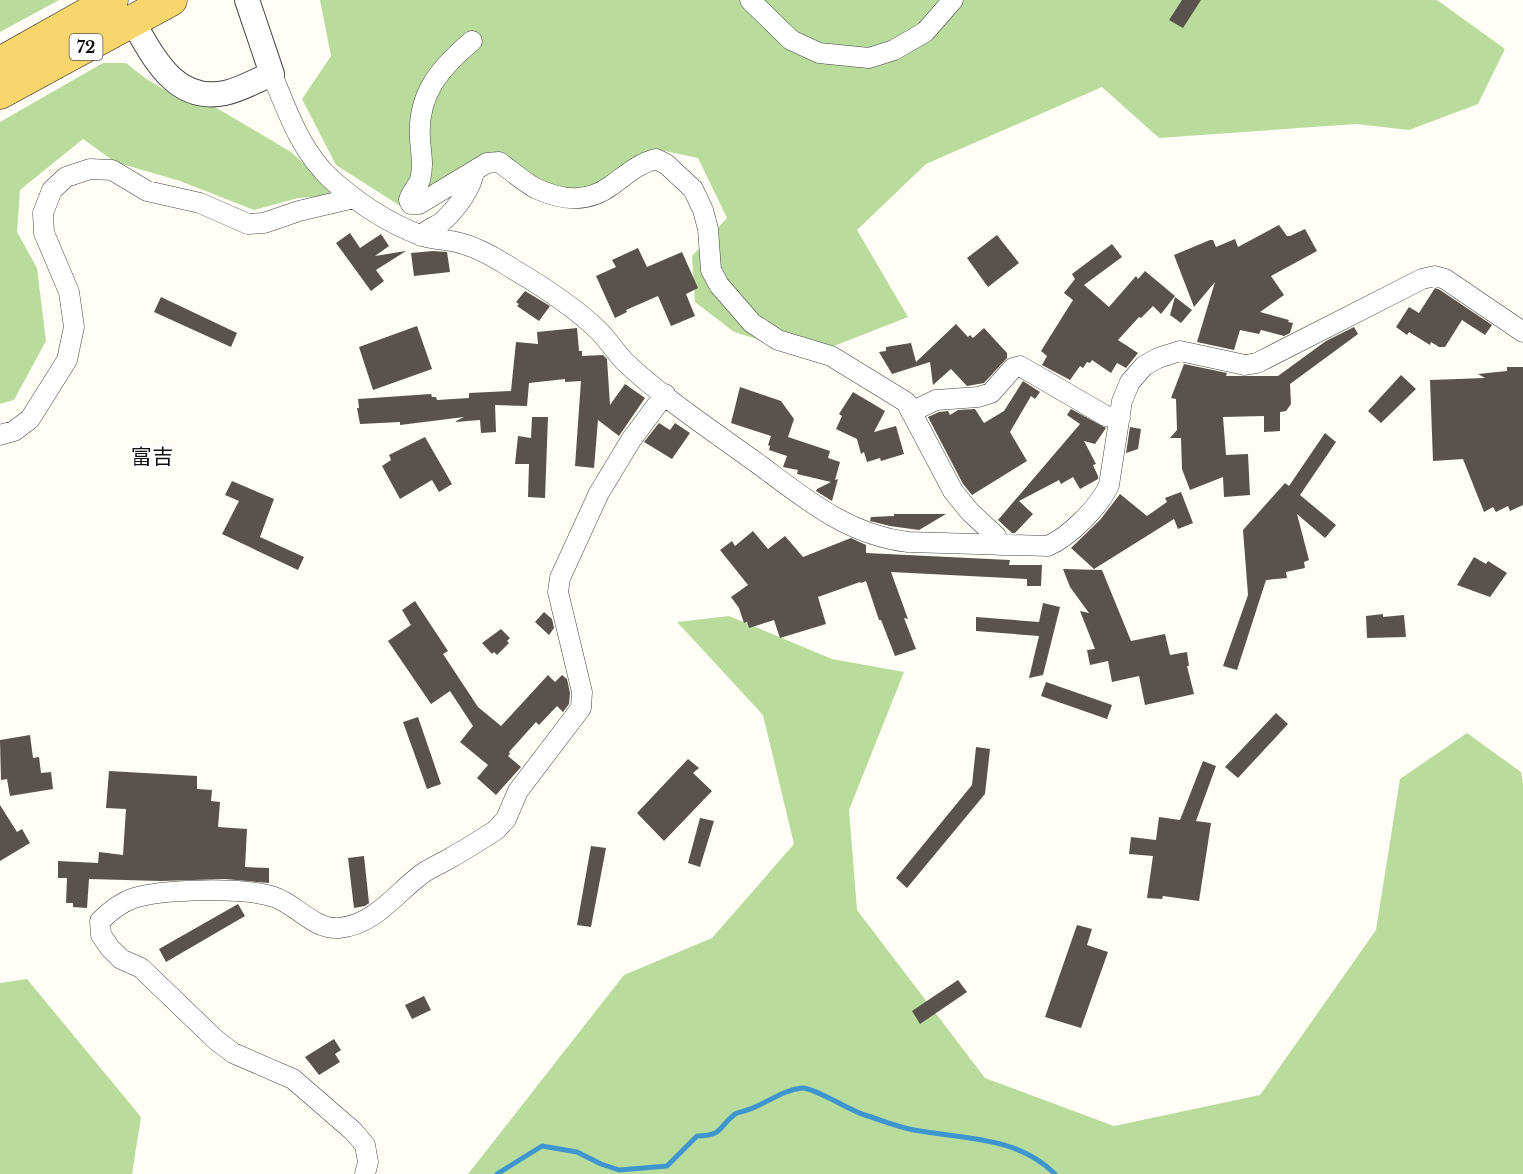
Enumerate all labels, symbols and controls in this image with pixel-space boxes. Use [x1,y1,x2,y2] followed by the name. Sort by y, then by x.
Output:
[70,34,103,60] road number: 72
[131,444,173,470] district label: 富吉

